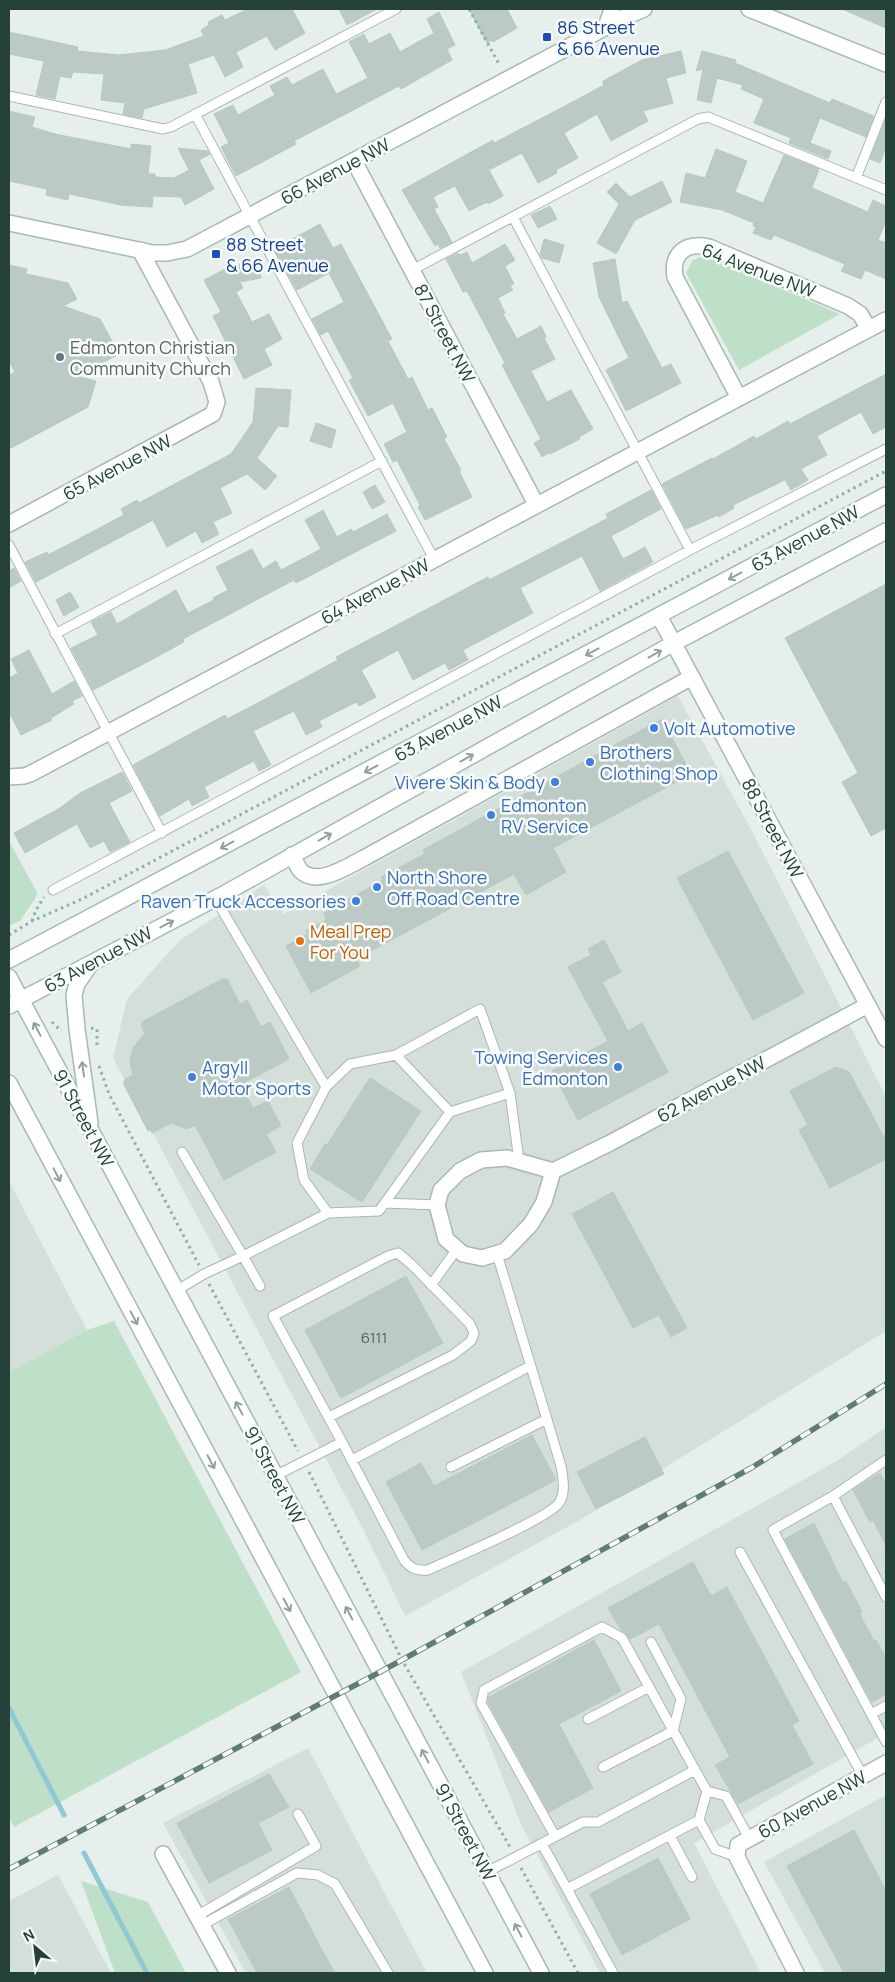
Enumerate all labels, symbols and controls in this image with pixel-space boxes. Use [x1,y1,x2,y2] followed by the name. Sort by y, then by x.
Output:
[557,15,660,60] place label: 86 Street & 66 Avenue
[541,31,553,43] marker: 86 Street & 66 Avenue
[276,132,394,210] street label: 66 Avenue NW
[226,232,329,277] place label: 88 Street & 66 Avenue
[699,237,819,303] street label: 64 Avenue NW
[210,248,222,260] marker: 88 Street & 66 Avenue
[409,279,481,387] street label: 87 Street NW
[70,335,235,380] place label: Edmonton Christian Community Church
[54,351,66,363] marker: Edmonton Christian Community Church
[59,428,176,506] street label: 65 Avenue NW
[747,499,863,577] street label: 63 Avenue NW
[316,552,434,630] street label: 64 Avenue NW
[728,572,743,581] one-way arrow
[584,647,599,657] one-way arrow
[647,649,662,659] one-way arrow
[390,689,506,767] street label: 63 Avenue NW
[664,716,796,740] place label: Volt Automotive
[648,722,660,734] marker: Volt Automotive
[600,740,718,785] place label: Brothers Clothing Shop
[459,753,473,763] one-way arrow
[584,756,596,768] marker: Brothers Clothing Shop
[363,764,378,774] one-way arrow
[395,770,545,794] place label: Vivere Skin & Body
[737,774,810,882] street label: 88 Street NW
[549,776,561,788] marker: Vivere Skin & Body
[501,793,588,838] place label: Edmonton RV Service
[485,809,497,821] marker: Edmonton RV Service
[317,832,331,842] one-way arrow
[220,841,235,850] one-way arrow
[387,865,520,910] place label: North Shore Off Road Centre
[371,881,383,893] marker: North Shore Off Road Centre
[141,889,346,913] place label: Raven Truck Accessories
[350,895,362,907] marker: Raven Truck Accessories
[159,918,173,928] one-way arrow
[310,919,391,964] place label: Meal Prep For You
[40,920,156,998] street label: 63 Avenue NW
[294,935,306,947] marker: Meal Prep For You
[32,1022,42,1037] one-way arrow
[474,1045,608,1090] place label: Towing Services Edmonton
[653,1050,769,1128] street label: 62 Avenue NW
[202,1055,311,1100] place label: Argyll Motor Sports
[77,1061,87,1077] one-way arrow
[612,1061,624,1073] marker: Towing Services Edmonton
[48,1065,120,1171] street label: 91 Street NW
[186,1071,198,1083] marker: Argyll Motor Sports
[53,1167,63,1182] one-way arrow
[129,1311,139,1326] one-way arrow
[361,1327,387,1348] house number: 6111
[233,1401,243,1416] one-way arrow
[239,1422,311,1528] street label: 91 Street NW
[206,1454,216,1468] one-way arrow
[283,1597,292,1612] one-way arrow
[343,1606,353,1620] one-way arrow
[420,1749,429,1764] one-way arrow
[754,1764,870,1844] street label: 60 Avenue NW
[430,1779,502,1885] street label: 91 Street NW
[10,1922,60,1972] north arrow
[513,1923,523,1938] one-way arrow
[20,1924,38,1946] text: N

